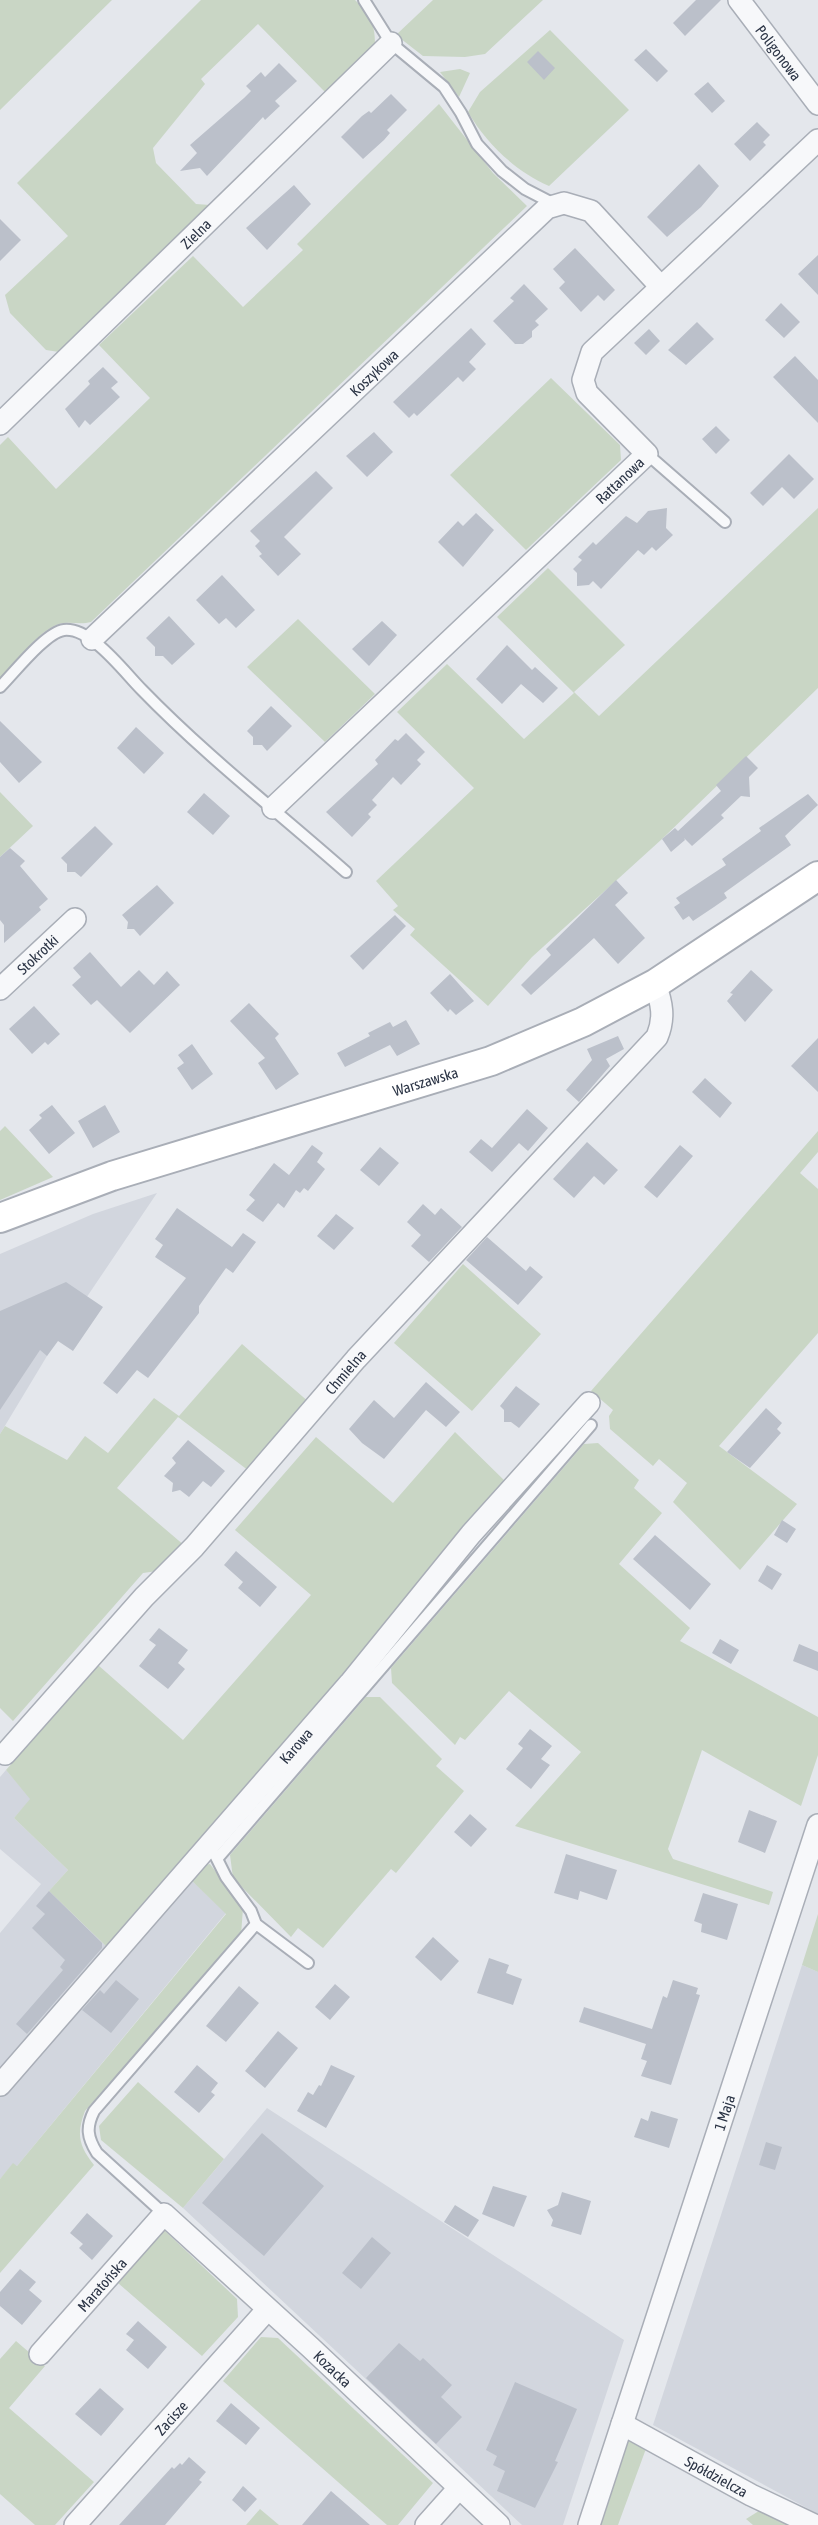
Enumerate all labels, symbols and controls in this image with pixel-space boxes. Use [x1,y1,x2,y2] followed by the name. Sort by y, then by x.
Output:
[753,22,805,84] street label: Poligonowa
[177,215,214,252] street label: Zielna
[346,345,401,399] street label: Koszykowa
[592,453,647,507] street label: Rattanowa
[13,931,61,977] street label: Stokrotki
[391,1063,460,1099] street label: Warszawska
[321,1346,369,1397] street label: Chmielna
[276,1724,315,1767] street label: Karowa
[710,2092,738,2133] street label: 1 Maja
[74,2254,130,2315] street label: Maratońska
[311,2347,355,2390] street label: Kozacka
[151,2397,191,2438] street label: Zacisze
[682,2452,751,2500] street label: Spółdzielcza

